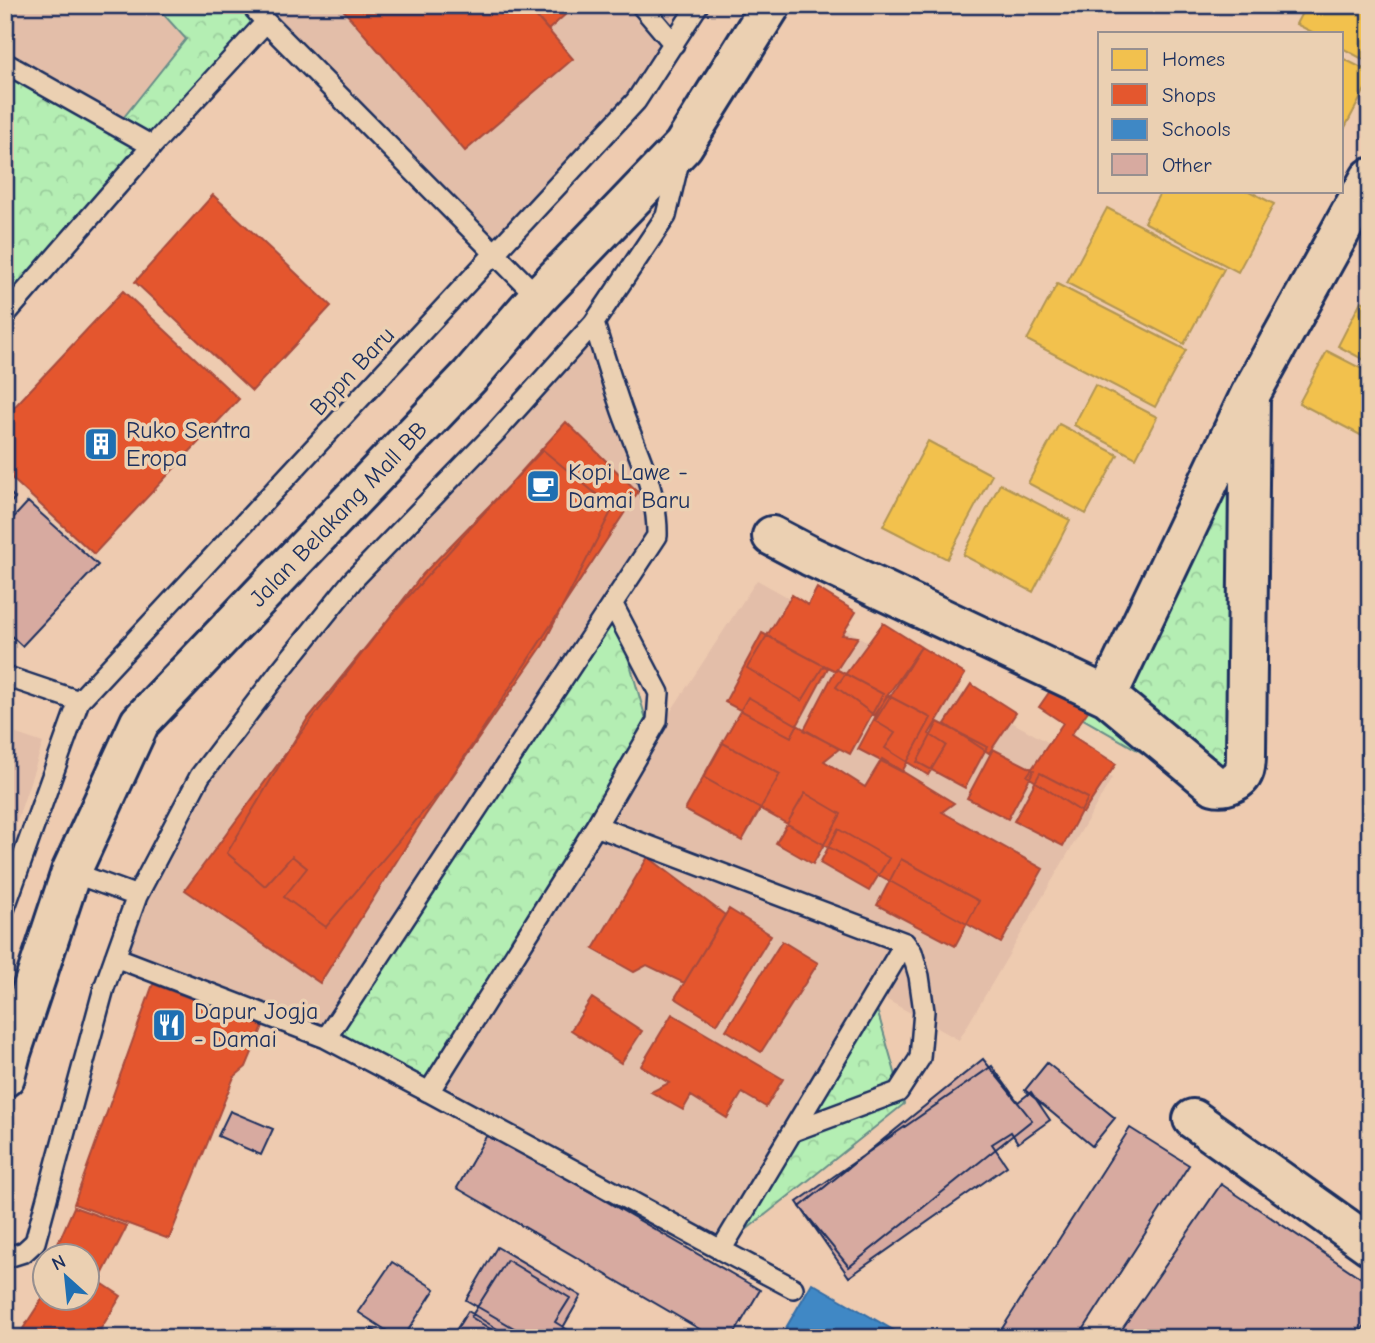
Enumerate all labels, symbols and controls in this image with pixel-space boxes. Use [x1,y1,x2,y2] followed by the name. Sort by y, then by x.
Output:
[1098,32,1344,192] legend
[1162,47,1225,71] text: Homes
[1162,83,1216,107] text: Shops
[1162,117,1231,141] text: Schools
[1162,153,1212,177] text: Other
[304,321,400,421] street label: Bppn Baru
[126,416,251,472] place label: Ruko Sentra Eropa
[244,416,433,612] street label: Jalan Belakang Mall BB
[82,425,120,463] building icon: Ruko Sentra Eropa
[568,458,690,514] place label: Kopi Lawe - Damai Baru
[524,467,562,505] cafe icon: Kopi Lawe - Damai Baru
[194,997,318,1053] place label: Dapur Jogja - Damai
[150,1006,188,1044] restaurant icon: Dapur Jogja - Damai
[32,1242,102,1312] north arrow
[48,1250,69,1275] text: N

